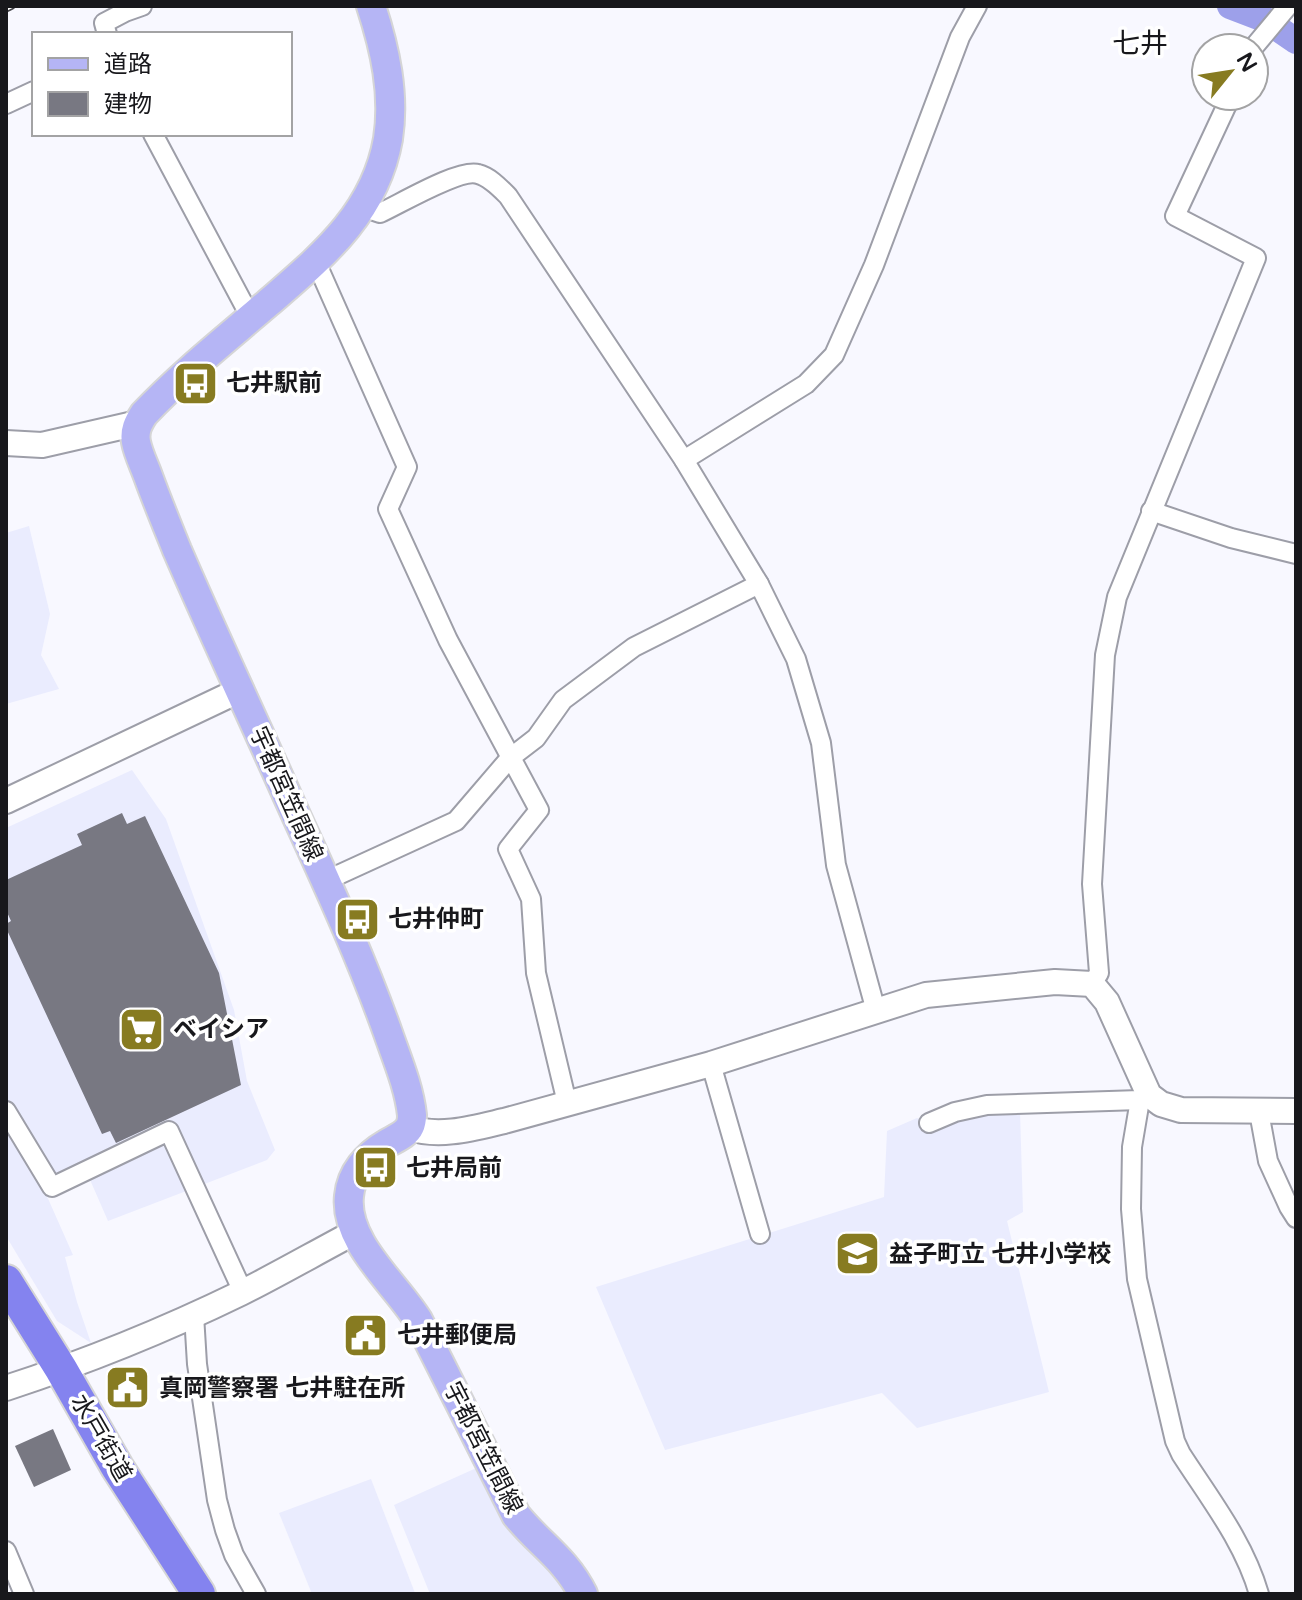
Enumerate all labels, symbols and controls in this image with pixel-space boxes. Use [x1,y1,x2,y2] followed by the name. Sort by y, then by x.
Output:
[1112,27,1168,61] district label: 七井
[32,32,292,136] legend
[1190,32,1270,112] north arrow
[1231,48,1262,77] text: N
[104,50,152,79] text: 道路
[104,90,152,119] text: 建物
[171,359,219,407] bus stop icon: 七井駅前
[226,369,322,398] place label: 七井駅前
[243,722,329,866] street label: 宇都宮笠間線
[333,895,381,943] bus stop icon: 七井仲町
[388,905,484,934] place label: 七井仲町
[118,1005,166,1053] supermarket icon: ベイシア
[173,1015,269,1044] place label: ベイシア
[351,1144,399,1192] bus stop icon: 七井局前
[406,1154,502,1183] place label: 七井局前
[834,1230,882,1278] school or university icon: 益子町立 七井小学校
[889,1240,1111,1269] place label: 益子町立 七井小学校
[342,1311,390,1359] public building icon: 七井郵便局
[397,1321,517,1350] place label: 七井郵便局
[104,1364,152,1412] public building icon: 真岡警察署 七井駐在所
[159,1374,405,1403] place label: 真岡警察署 七井駐在所
[437,1377,529,1519] street label: 宇都宮笠間線
[64,1389,138,1487] street label: 水戸街道

